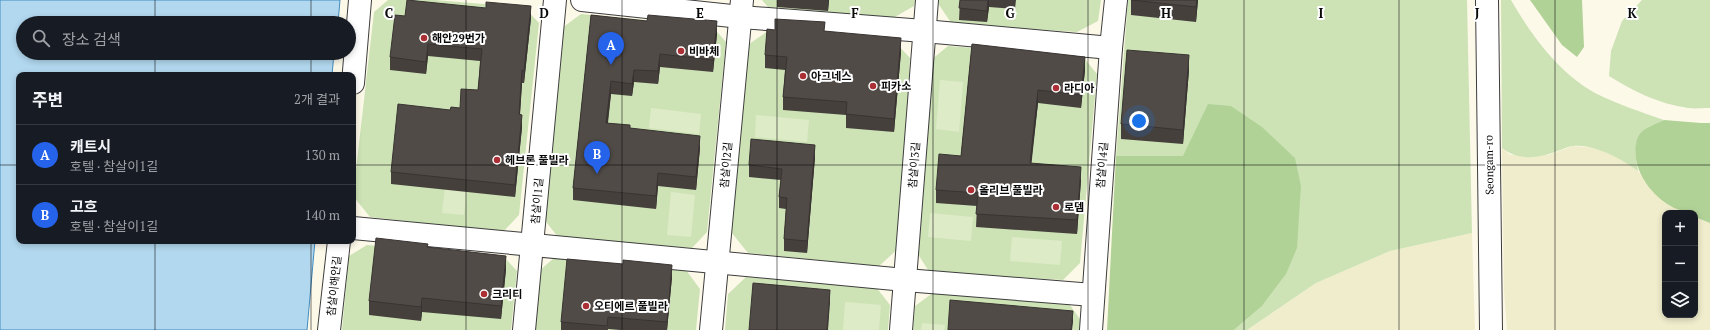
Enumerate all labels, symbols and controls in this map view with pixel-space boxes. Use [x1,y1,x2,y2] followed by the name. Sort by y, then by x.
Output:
[385,4,393,22] text: C
[539,4,549,22] text: D
[696,4,704,22] text: E
[851,4,859,22] text: F
[1005,4,1015,22] text: G
[1161,4,1171,22] text: H
[1319,4,1324,22] text: I
[1475,4,1480,22] text: J
[1627,4,1637,22] text: K
[16,16,356,60] search box
[30,27,52,49] icon: search
[62,29,121,49] text: 장소 검색
[432,31,485,45] place label: 해안29번가
[598,32,624,65] pin: A
[419,33,429,43] marker: 해안29번가
[689,44,719,58] place label: 비바체
[676,46,686,56] marker: 비바체
[811,69,851,83] place label: 아그네스
[798,71,808,81] marker: 아그네스
[881,79,911,93] place label: 피카소
[868,81,878,91] marker: 피카소
[1064,81,1094,95] place label: 라디아
[1051,83,1061,93] marker: 라디아
[32,88,63,111] text: 주변
[294,90,340,108] text: 2개 결과
[1129,111,1149,131] your location
[1481,135,1497,195] street label: Seongam-ro
[70,136,111,156] text: 캐트시
[584,141,610,174] pin: B
[717,141,735,189] street label: 참살이2길
[905,141,923,189] street label: 참살이3길
[1093,141,1111,189] street label: 참살이4길
[40,146,50,164] text: A
[305,146,340,164] text: 130 m
[505,153,569,167] place label: 헤브론 풀빌라
[492,155,502,165] marker: 헤브론 풀빌라
[70,157,158,175] text: 호텔 · 참살이1길
[528,177,546,225] street label: 참살이1길
[979,183,1043,197] place label: 올리브 풀빌라
[966,185,976,195] marker: 올리브 풀빌라
[70,196,98,216] text: 고흐
[1064,200,1084,214] place label: 로뎀
[1051,202,1061,212] marker: 로뎀
[41,206,49,224] text: B
[305,206,340,224] text: 140 m
[1662,210,1698,318] map controls
[1662,210,1698,246] button: +
[70,217,158,235] text: 호텔 · 참살이1길
[1662,246,1698,282] button: −
[324,255,344,317] street label: 참살이해안길
[1662,282,1698,318] button: layers
[492,287,522,301] place label: 크리티
[479,289,489,299] marker: 크리티
[594,299,668,313] place label: 오티에르 풀빌라
[581,301,591,311] marker: 오티에르 풀빌라

